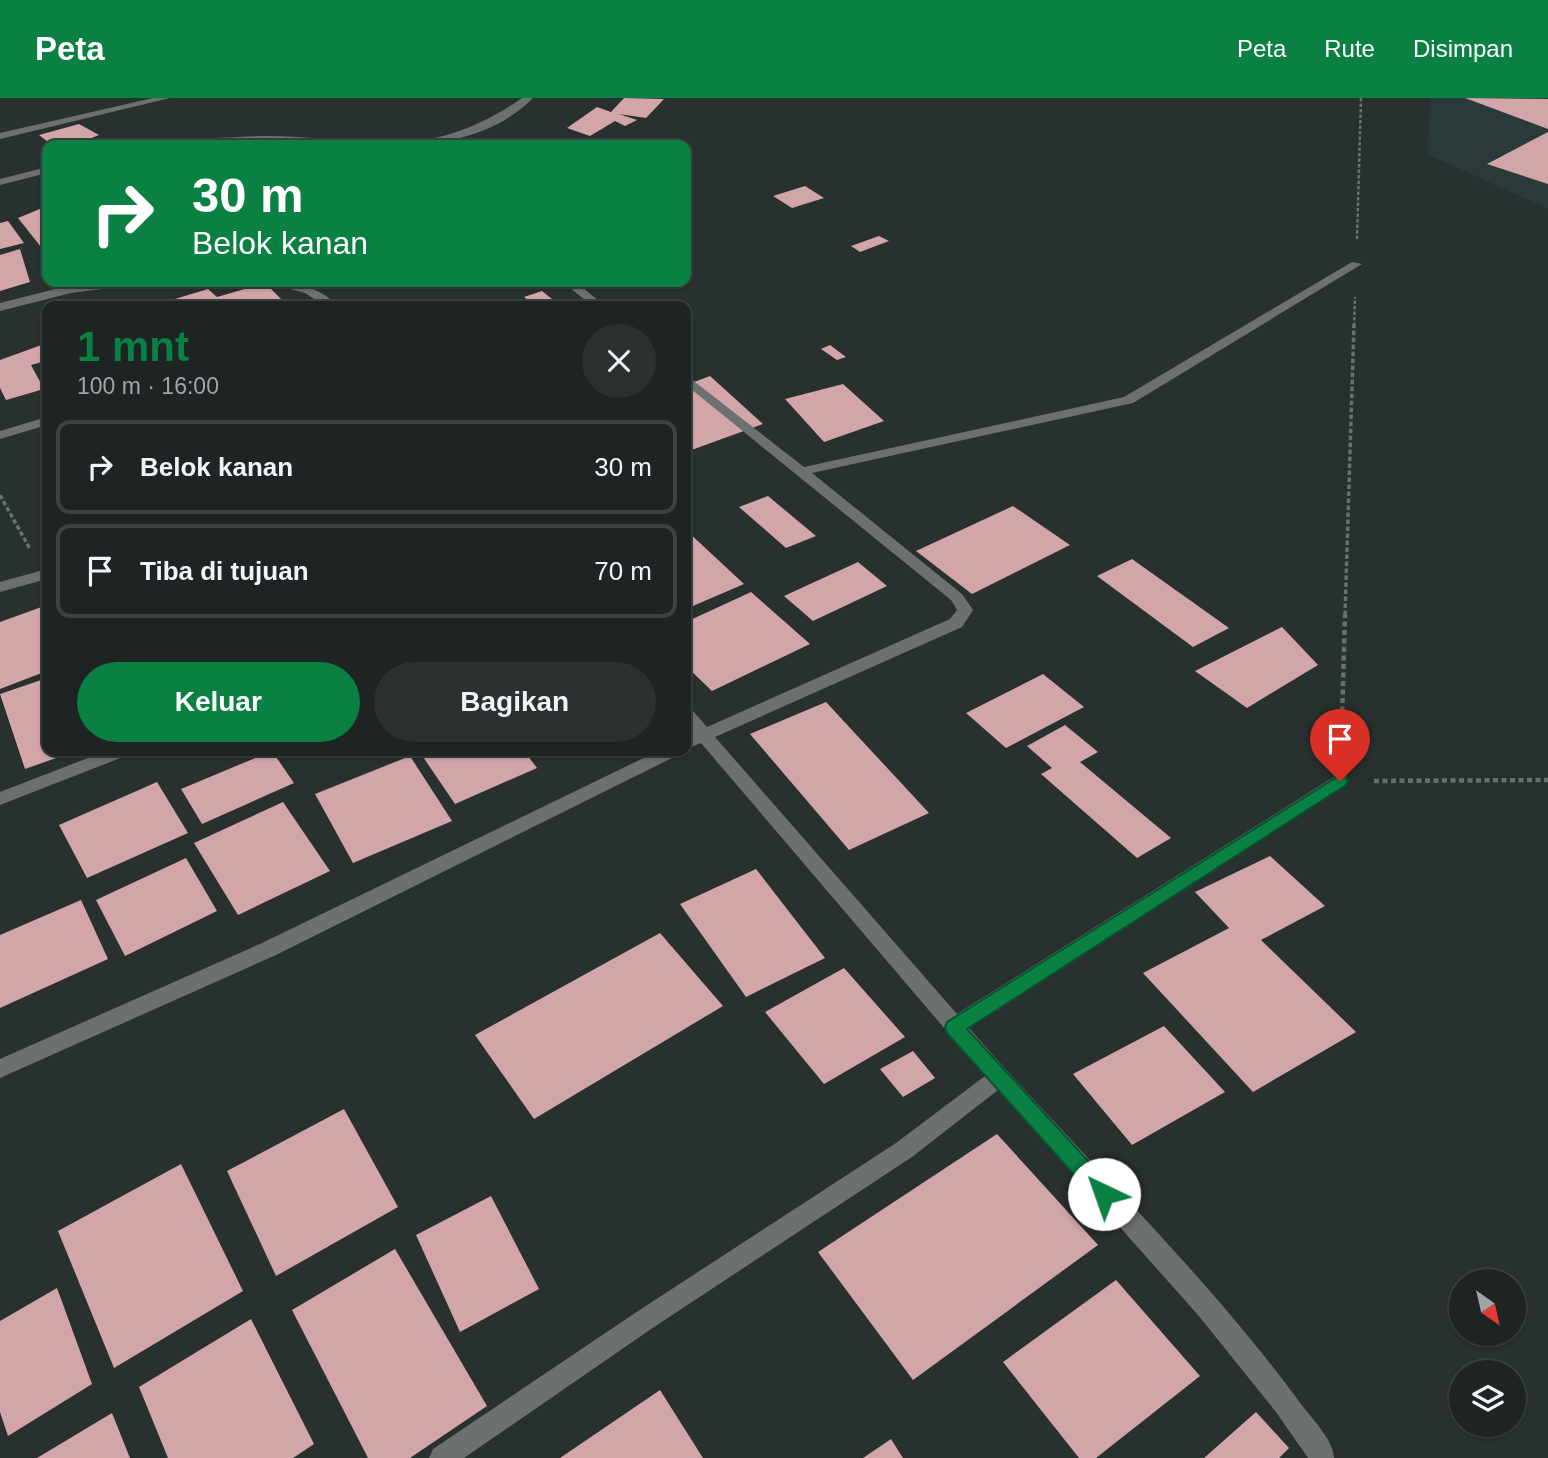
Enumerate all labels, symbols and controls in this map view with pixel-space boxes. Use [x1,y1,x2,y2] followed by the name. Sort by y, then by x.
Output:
[35,30,105,67] text: Peta
[1237,35,1286,62] text: Peta
[1324,35,1375,62] text: Rute
[1413,35,1513,62] text: Disimpan
[77,168,168,259] icon: right
[192,168,304,222] text: 30 m
[192,225,368,261] text: Belok kanan
[77,323,189,370] text: 1 mnt
[582,324,656,398] button: close
[77,373,219,399] text: 100 m · 16:00
[81,448,119,486] icon: right
[140,452,293,482] text: Belok kanan
[594,452,652,482] text: 30 m
[81,552,119,590] icon: arrive
[140,556,309,586] text: Tiba di tujuan
[594,556,652,586] text: 70 m
[77,662,360,742] button: Keluar
[374,662,656,742] button: Bagikan
[1310,709,1370,781] pin
[1321,720,1359,758] icon: arrive
[1067,1157,1141,1231] position arrow
[1449,1269,1526,1346] north arrow
[1449,1269,1526,1437] map controls
[1449,1360,1526,1437] button: layers

